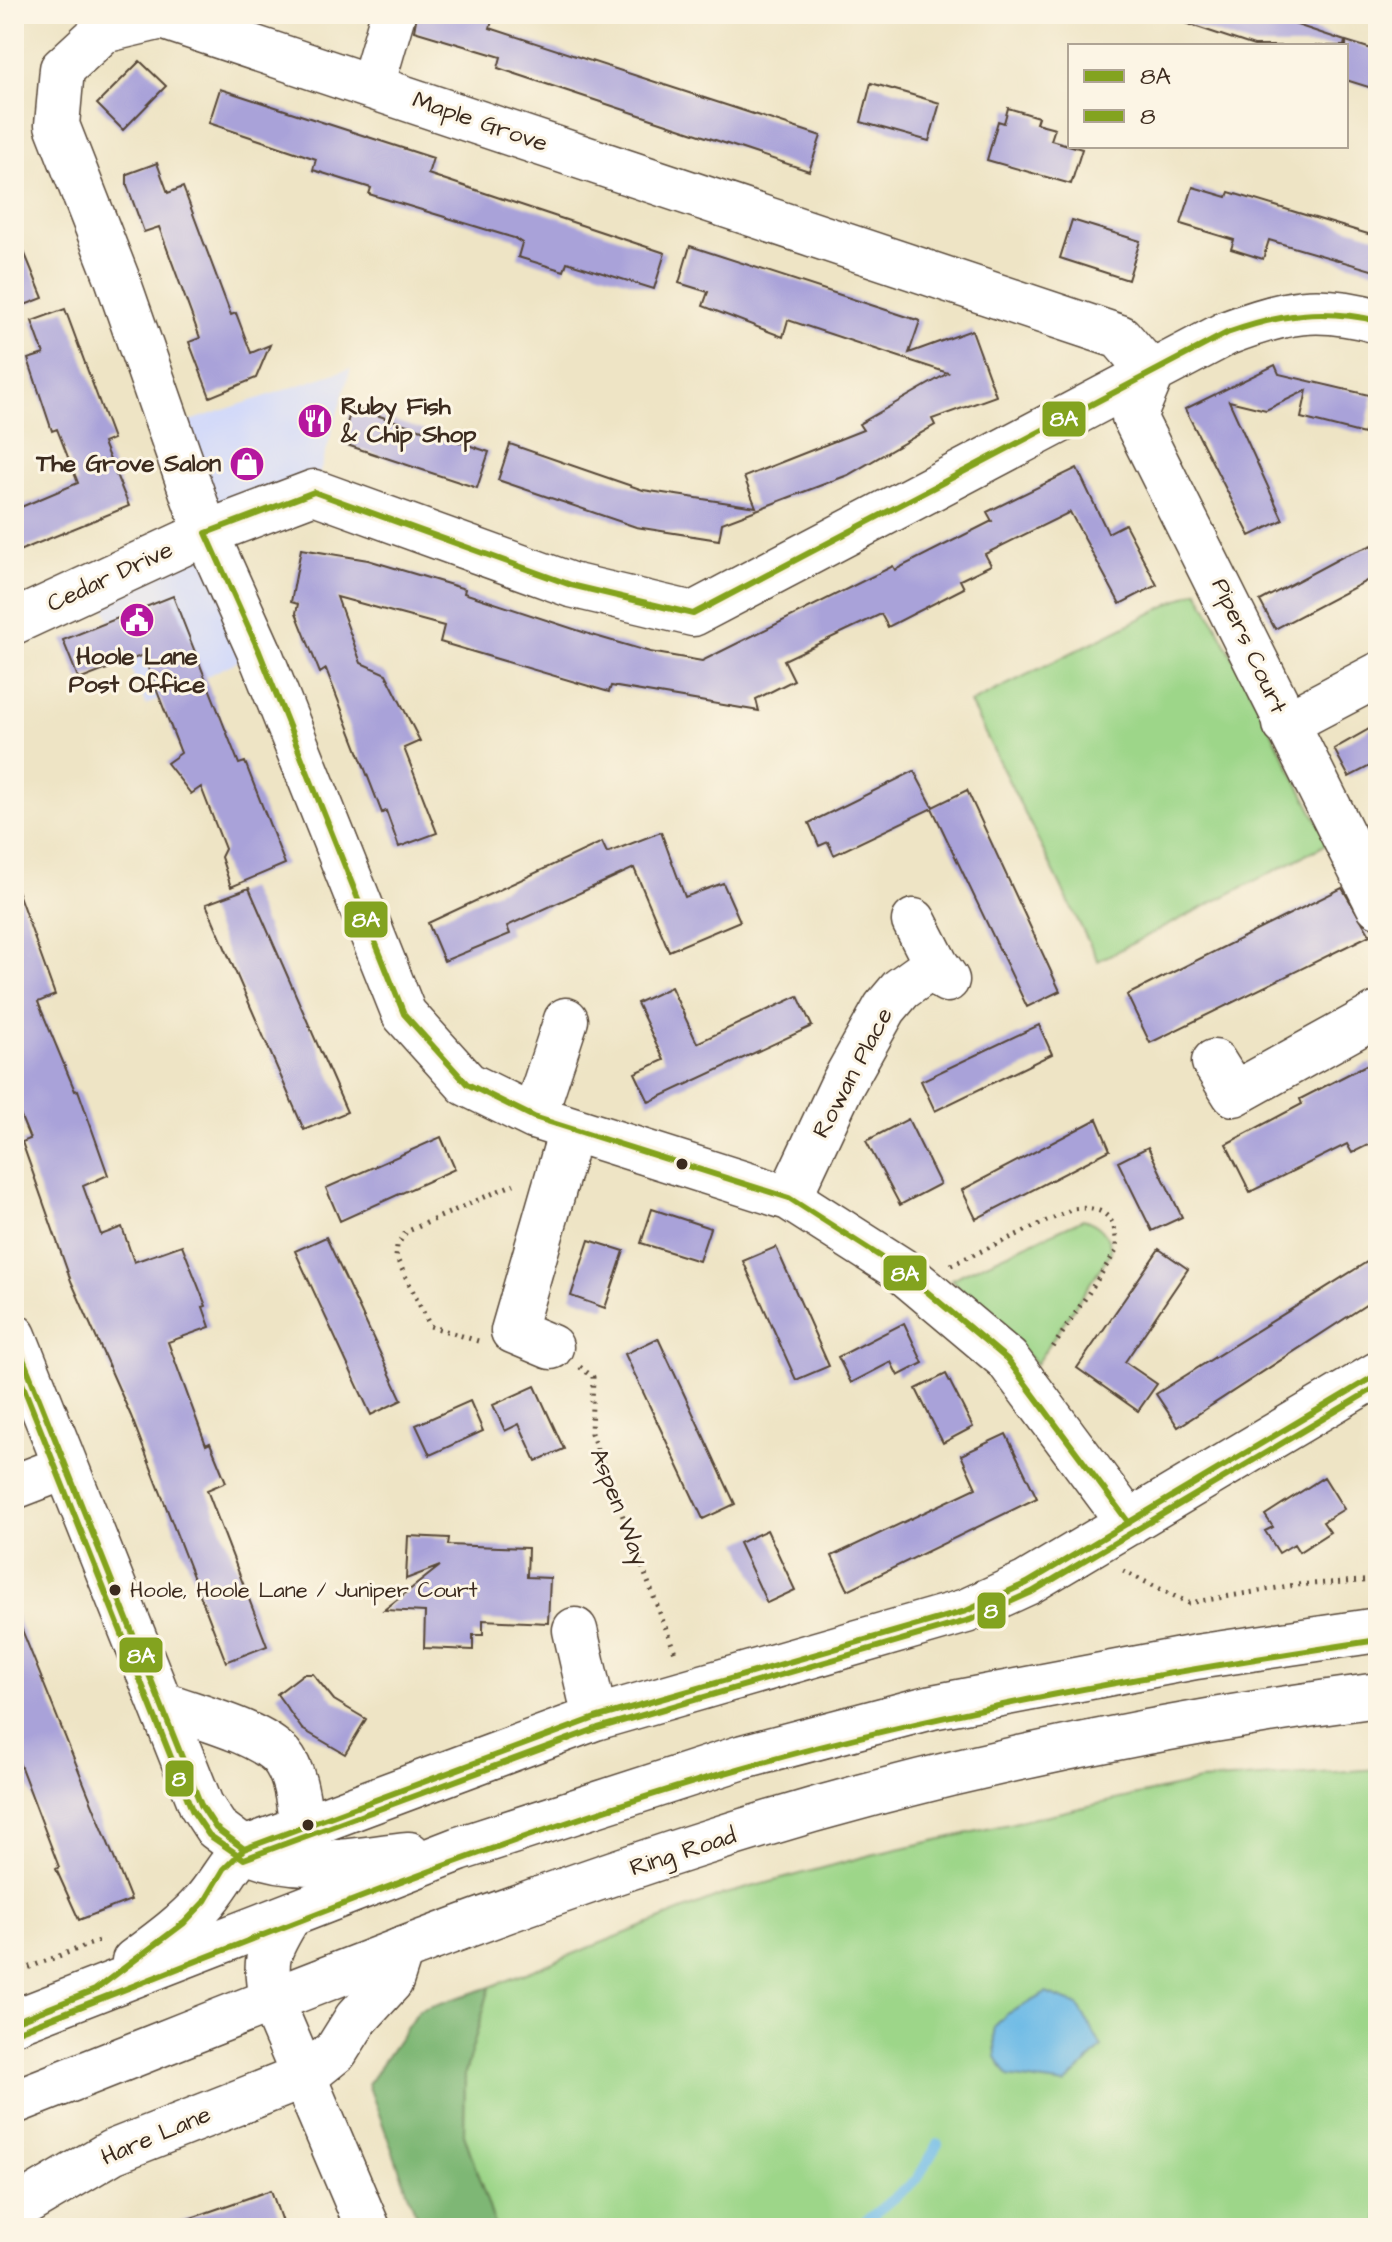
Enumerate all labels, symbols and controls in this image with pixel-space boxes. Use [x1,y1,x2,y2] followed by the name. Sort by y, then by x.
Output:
[1068,44,1348,148] legend
[1140,60,1171,94] text: 8A
[408,83,552,161] street label: Maple Grove
[1140,100,1156,134] text: 8
[340,390,477,452] place label: Ruby Fish & Chip Shop
[1041,400,1087,438] line badge: 8A
[296,402,334,440] restaurant icon: Ruby Fish & Chip Shop
[1050,404,1079,435] text: 8A
[228,445,266,483] shop icon: The Grove Salon
[35,447,221,481] place label: The Grove Salon
[42,533,178,621] street label: Cedar Drive
[1203,573,1295,720] street label: Pipers Court
[118,601,156,639] public building icon: Hoole Lane Post Office
[69,640,205,702] place label: Hoole Lane Post Office
[343,900,389,939] line badge: 8A
[352,905,381,936] text: 8A
[804,1002,902,1144] street label: Rowan Place
[674,1156,690,1172] unlabelled marker
[882,1254,928,1292] line badge: 8A
[891,1259,920,1290] text: 8A
[580,1443,657,1571] street label: Aspen Way
[130,1575,478,1606] place label: Hoole, Hoole Lane / Juniper Court
[107,1582,123,1598] marker: Hoole, Hoole Lane / Juniper Court
[976,1591,1007,1630] line badge: 8
[984,1596,999,1627] text: 8
[118,1636,164,1674] line badge: 8A
[127,1641,156,1672] text: 8A
[164,1759,195,1798] line badge: 8
[172,1764,187,1795] text: 8
[300,1817,316,1833] unlabelled marker
[626,1819,741,1886] street label: Ring Road
[96,2098,216,2174] street label: Hare Lane

